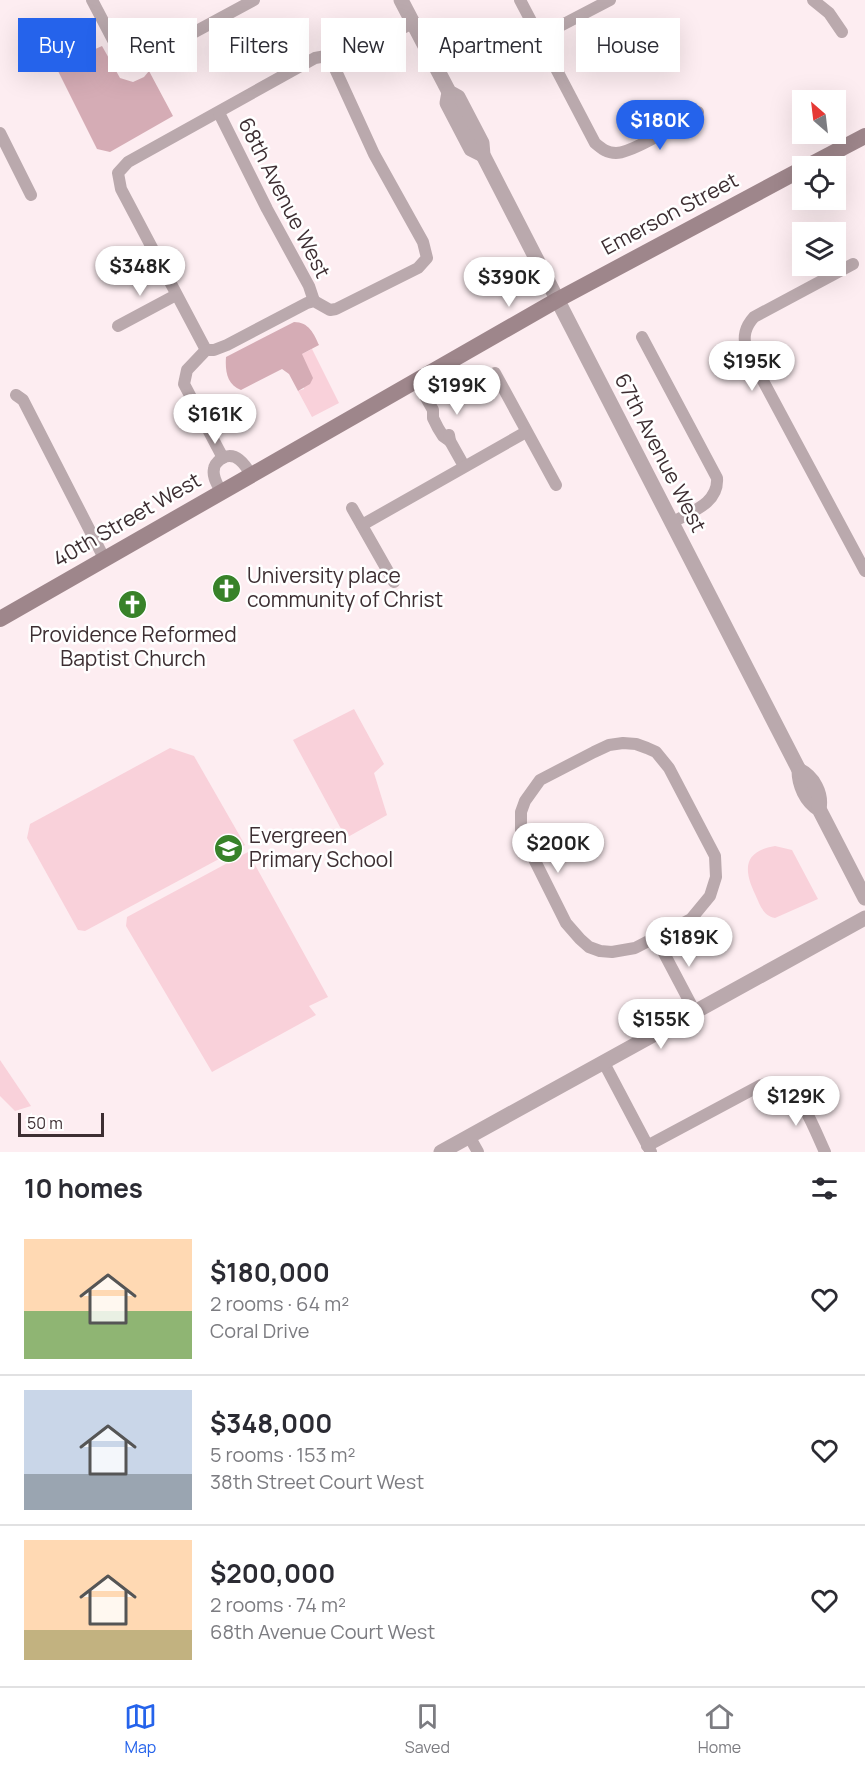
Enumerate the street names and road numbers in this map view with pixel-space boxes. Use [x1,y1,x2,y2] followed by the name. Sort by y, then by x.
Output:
[232,113,337,283] street label: 68th Avenue West
[596,165,743,261] street label: Emerson Street
[609,368,713,537] street label: 67th Avenue West
[48,465,205,573] street label: 40th Street West

